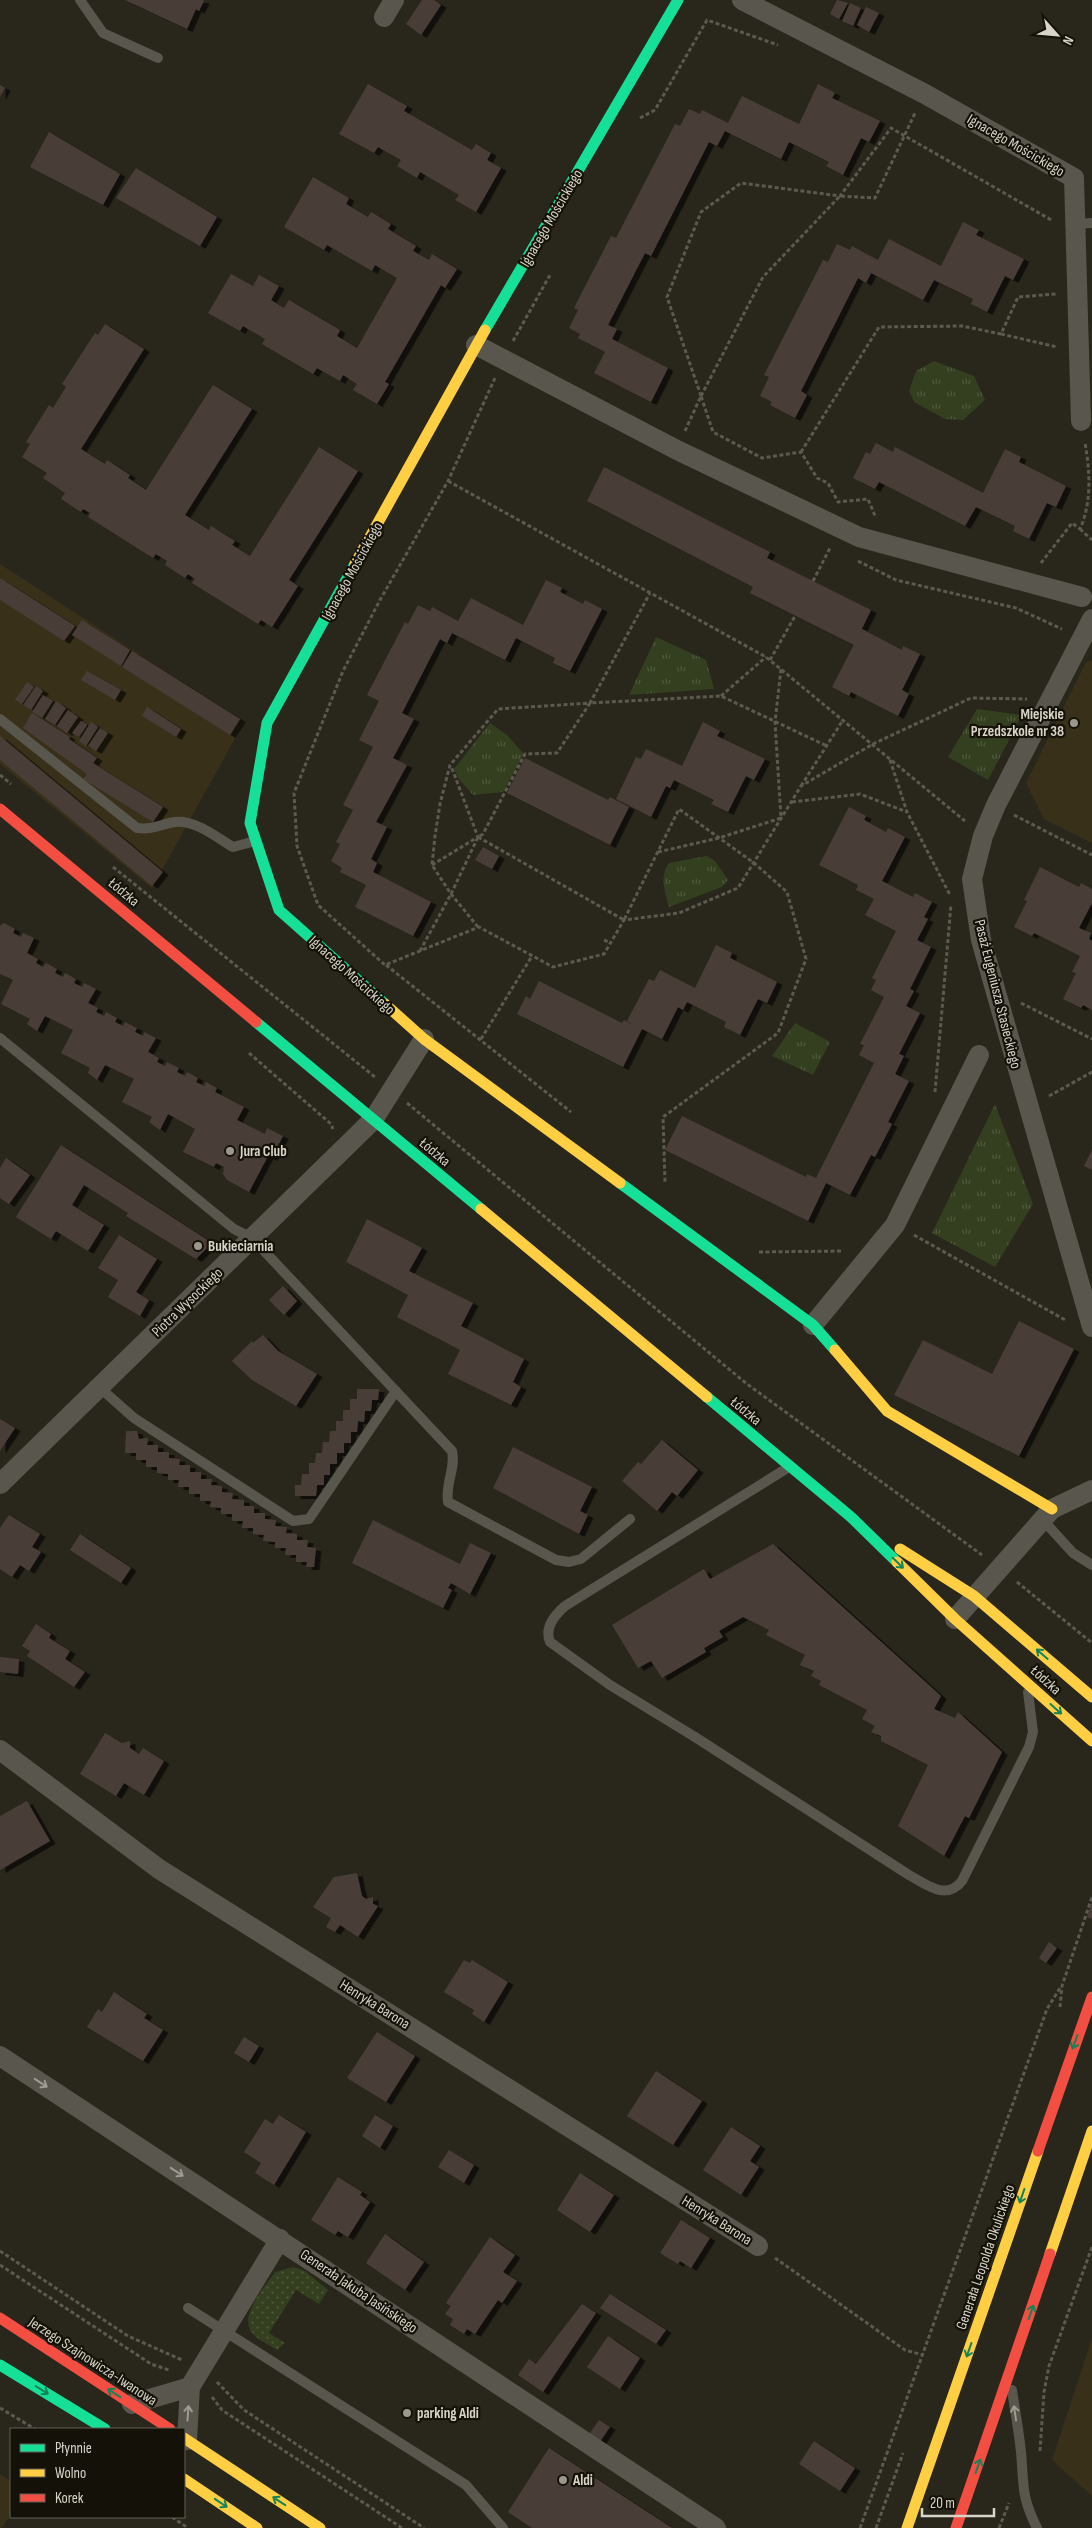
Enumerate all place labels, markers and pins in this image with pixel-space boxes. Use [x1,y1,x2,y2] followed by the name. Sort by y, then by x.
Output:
[971,705,1064,741] place label: Miejskie Przedszkole nr 38
[1068,717,1080,729] marker: Miejskie Przedszkole nr 38
[239,1142,287,1161] place label: Jura Club
[224,1145,236,1157] marker: Jura Club
[208,1237,273,1256] place label: Bukieciarnia
[192,1240,204,1252] marker: Bukieciarnia
[417,2404,479,2423] place label: parking Aldi
[401,2407,413,2419] marker: parking Aldi
[572,2471,593,2490] place label: Aldi
[557,2474,569,2486] marker: Aldi

